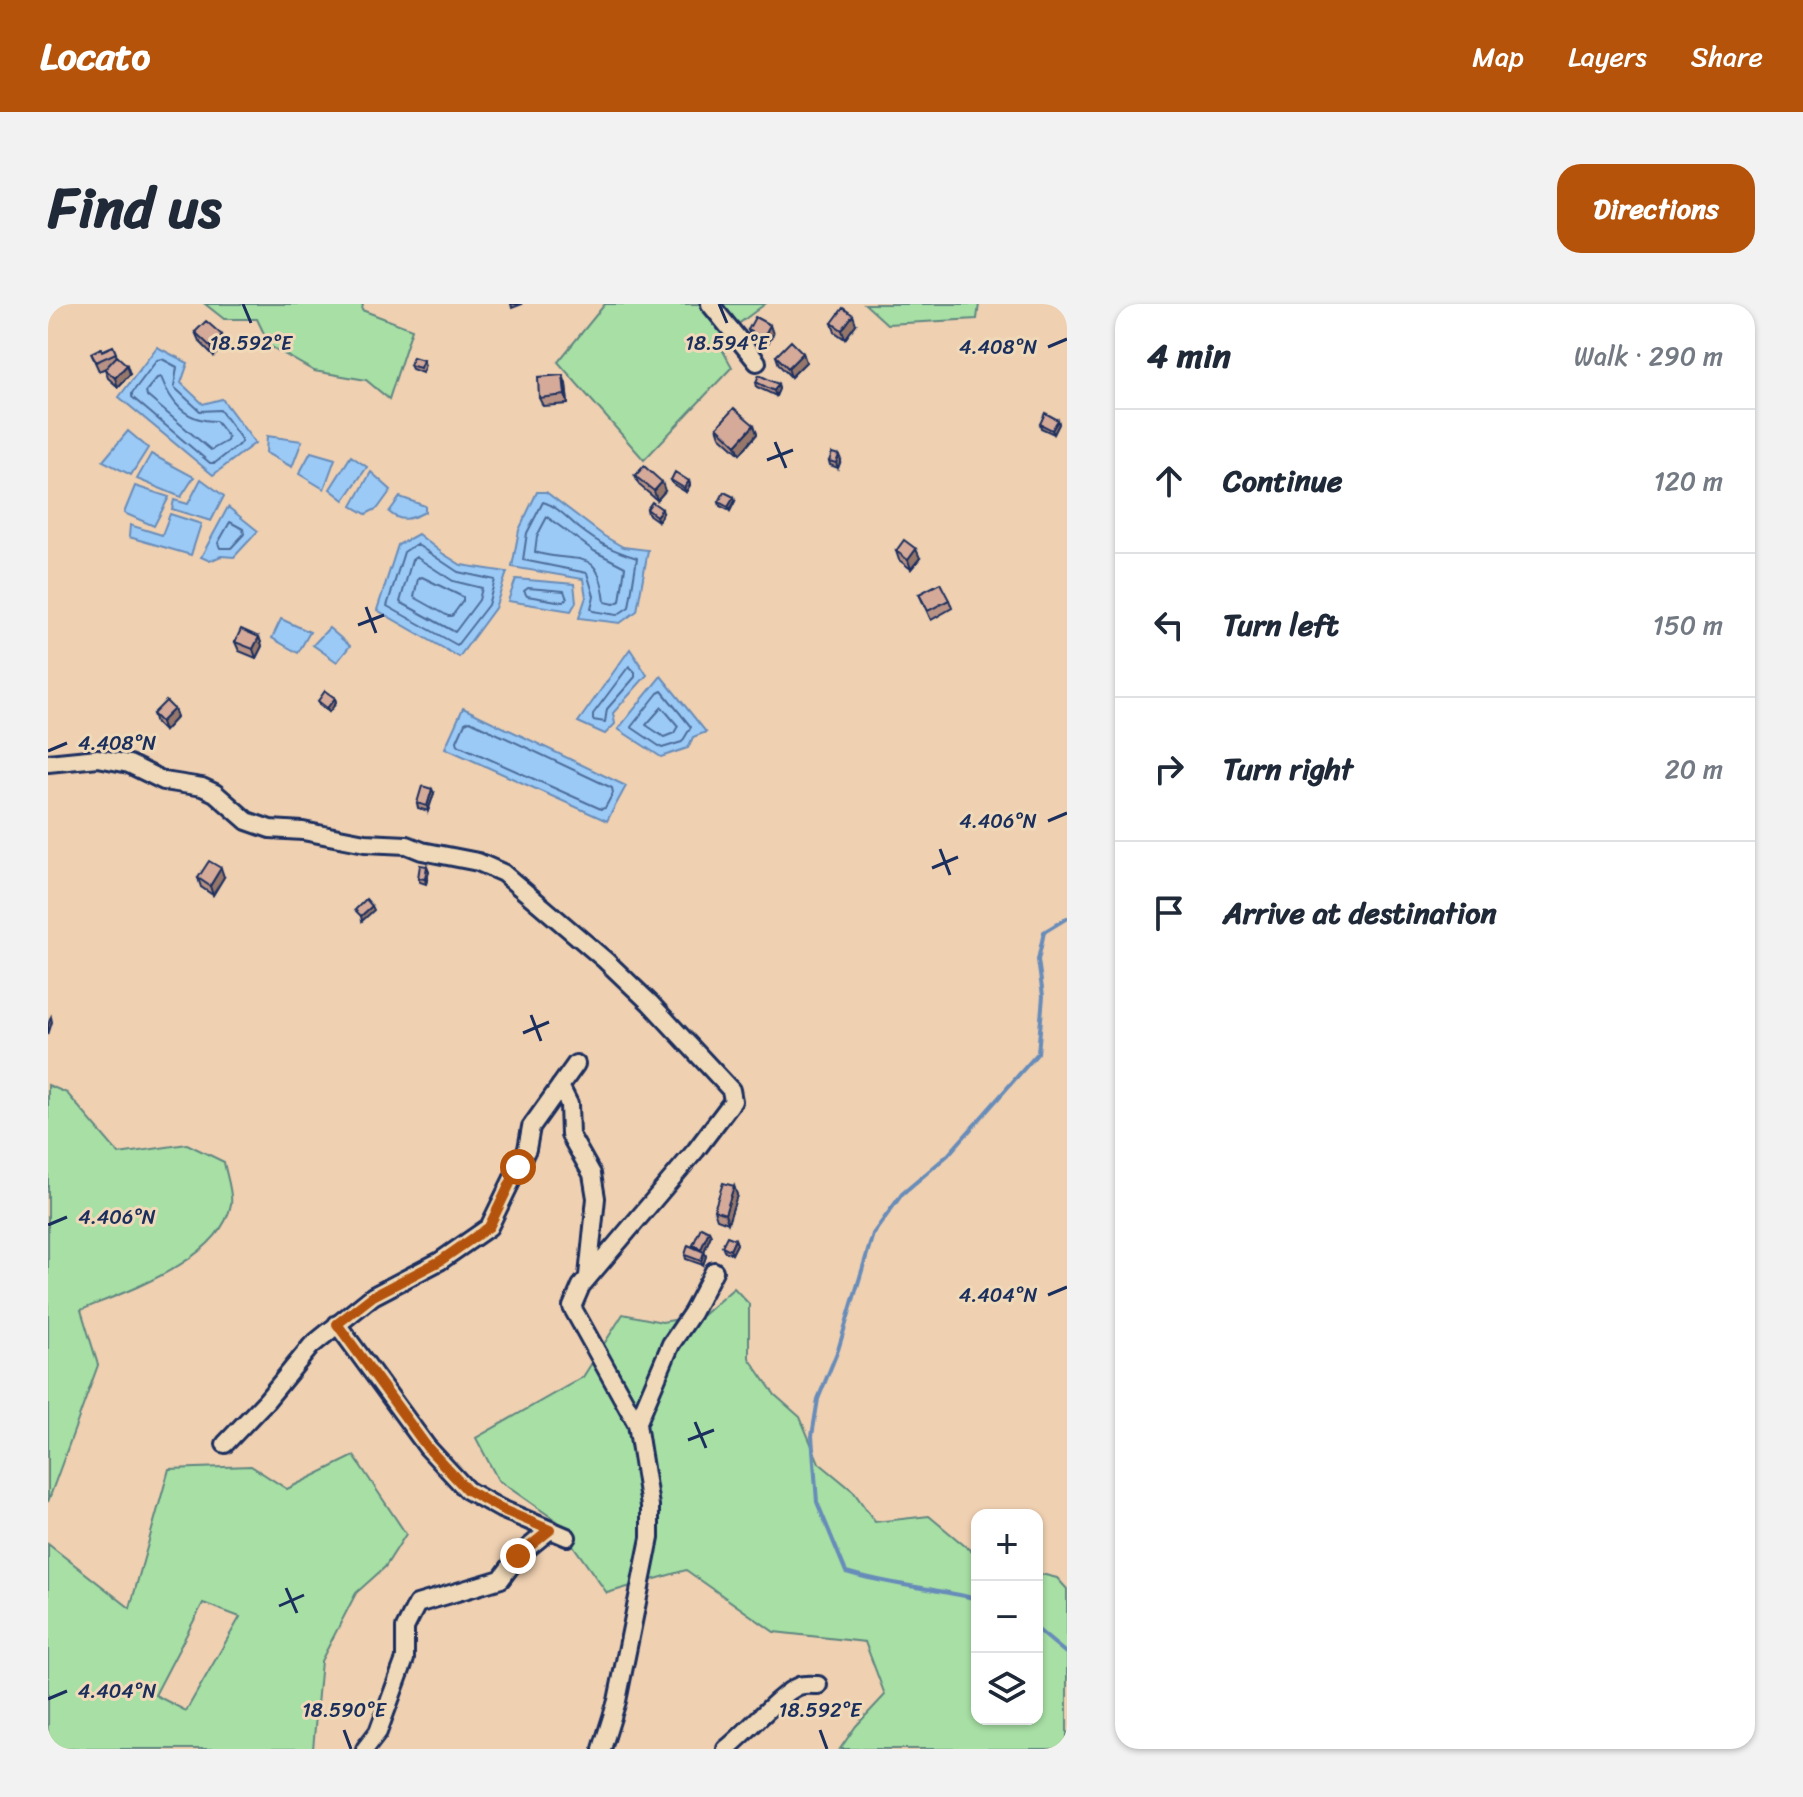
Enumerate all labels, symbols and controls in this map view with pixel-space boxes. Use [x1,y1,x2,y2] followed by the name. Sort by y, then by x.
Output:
[40,23,150,90] text: Locato
[1472,32,1524,81] text: Map
[1568,32,1647,81] text: Layers
[1691,32,1763,81] text: Share
[48,159,221,258] text: Find us
[1557,164,1755,253] button: Directions
[210,326,294,361] text: 18.592°E
[685,326,771,361] text: 18.594°E
[1147,326,1231,386] text: 4 min
[959,330,1037,365] text: 4.408°N
[1574,333,1723,379] text: Walk · 290 m
[1223,454,1342,508] text: Continue
[1654,458,1723,504] text: 120 m
[1147,459,1191,503] icon: ahead
[1223,598,1339,652] text: Turn left
[1653,602,1723,648] text: 150 m
[1147,603,1191,647] icon: left
[78,726,156,761] text: 4.408°N
[1223,742,1353,796] text: Turn right
[1665,746,1723,792] text: 20 m
[1147,747,1191,791] icon: right
[959,804,1037,839] text: 4.406°N
[1223,886,1497,940] text: Arrive at destination
[1147,891,1191,935] icon: arrive
[500,1149,536,1185] route start
[78,1200,156,1235] text: 4.406°N
[959,1278,1037,1313] text: 4.404°N
[971,1509,1043,1725] map controls
[971,1509,1043,1581] button: +
[500,1538,536,1574] route end
[971,1581,1043,1653] button: −
[971,1653,1043,1725] button: layers
[78,1674,156,1709] text: 4.404°N
[302,1693,388,1728] text: 18.590°E
[779,1693,863,1728] text: 18.592°E

